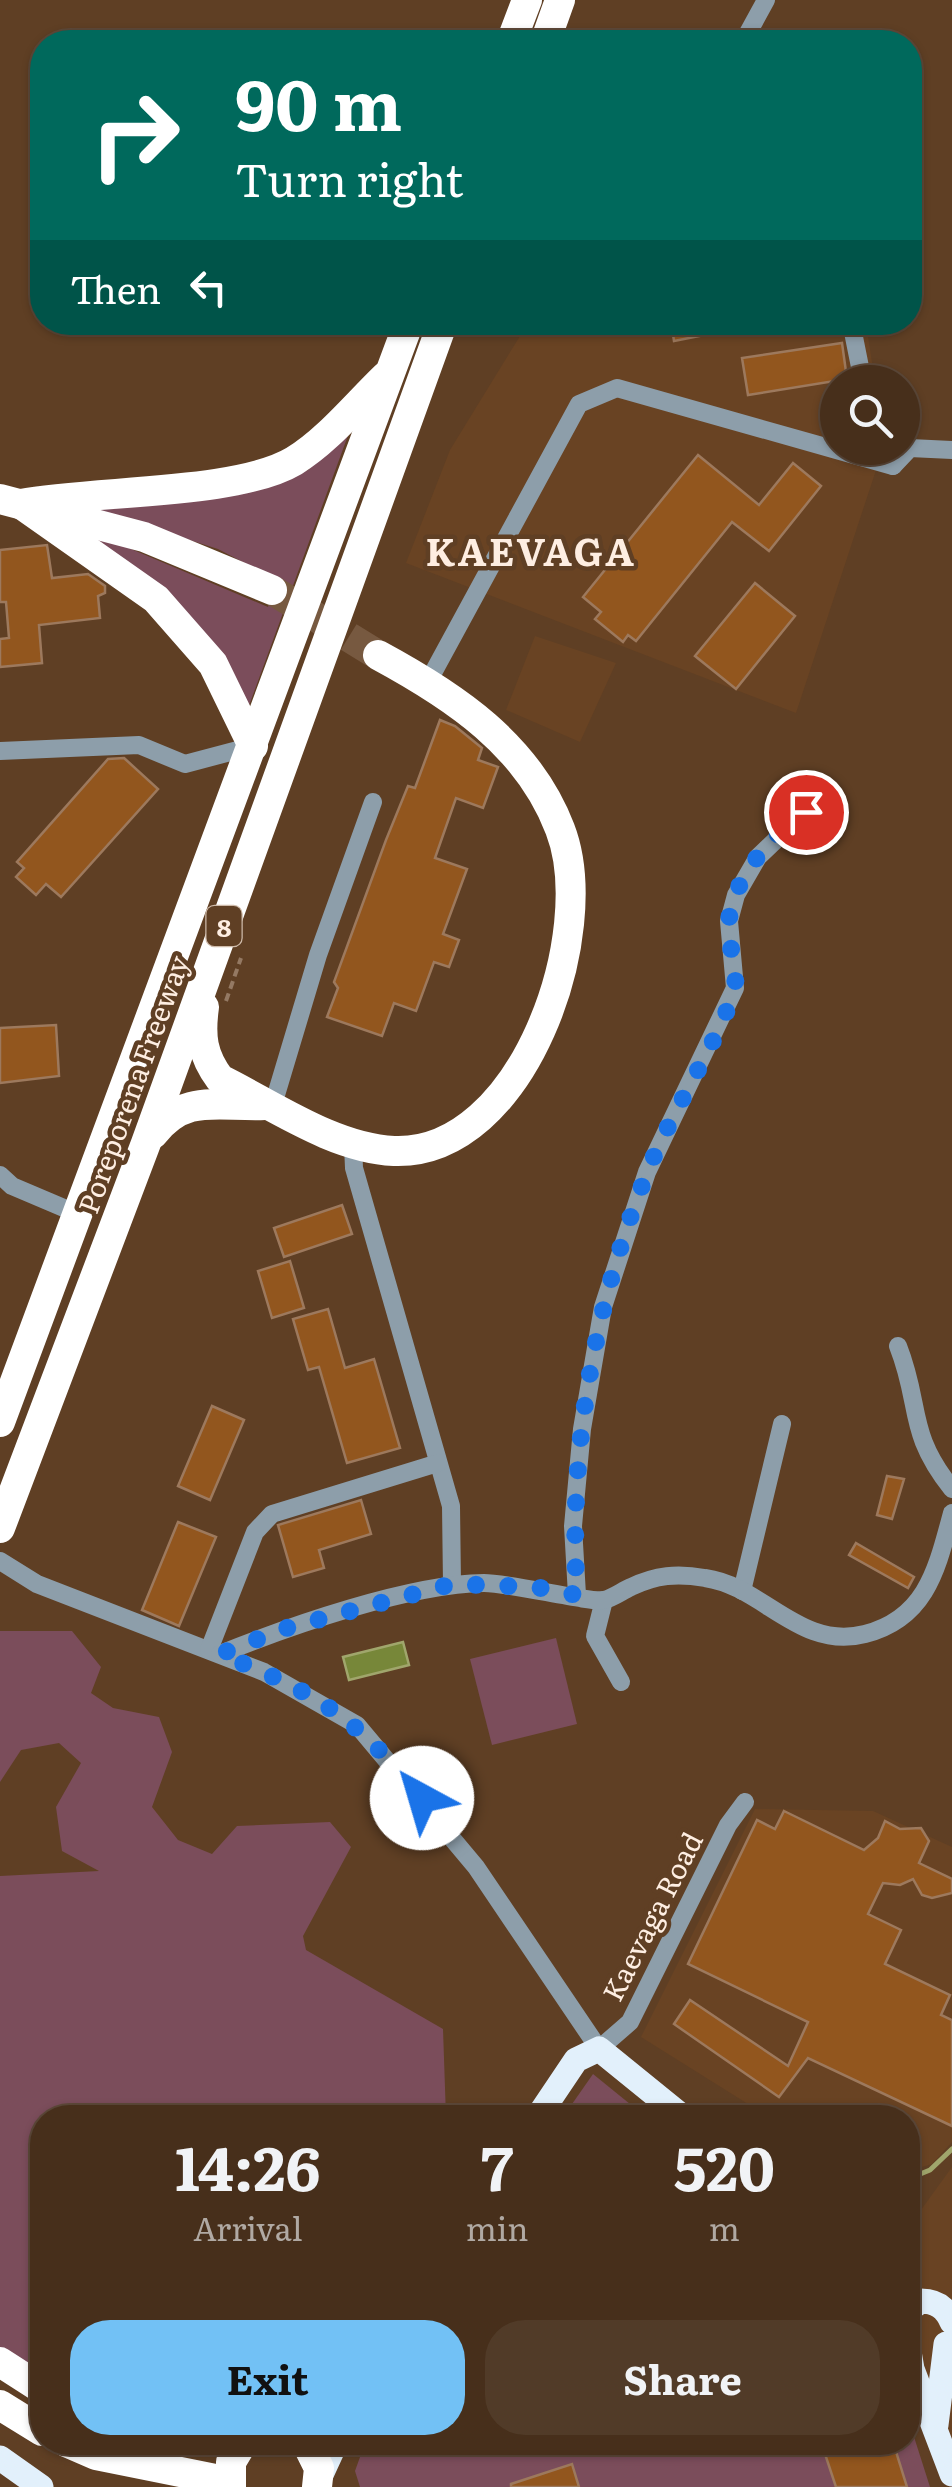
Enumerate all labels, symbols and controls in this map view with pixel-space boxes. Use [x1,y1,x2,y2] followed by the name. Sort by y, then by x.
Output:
[235,49,402,153] text: 90 m
[70,70,200,200] icon: right
[235,144,463,211] text: Turn right
[70,259,161,316] text: Then
[181,260,236,315] icon: left
[820,365,920,465] map controls
[820,365,920,465] button: search
[426,521,636,578] district label: KAEVAGA
[764,770,849,855] pin
[779,785,834,840] icon: arrive
[206,906,242,946] road number: 8
[66,948,199,1219] street label: Poreporena Freeway
[370,1746,474,1850] position arrow
[590,1824,712,2008] street label: Kaevaga Road
[175,2120,321,2209] text: 14:26
[481,2120,513,2209] text: 7
[674,2120,775,2209] text: 520
[193,2203,302,2251] text: Arrival
[466,2203,529,2251] text: min
[709,2203,740,2251] text: m
[70,2320,465,2435] button: Exit
[485,2320,880,2435] button: Share

